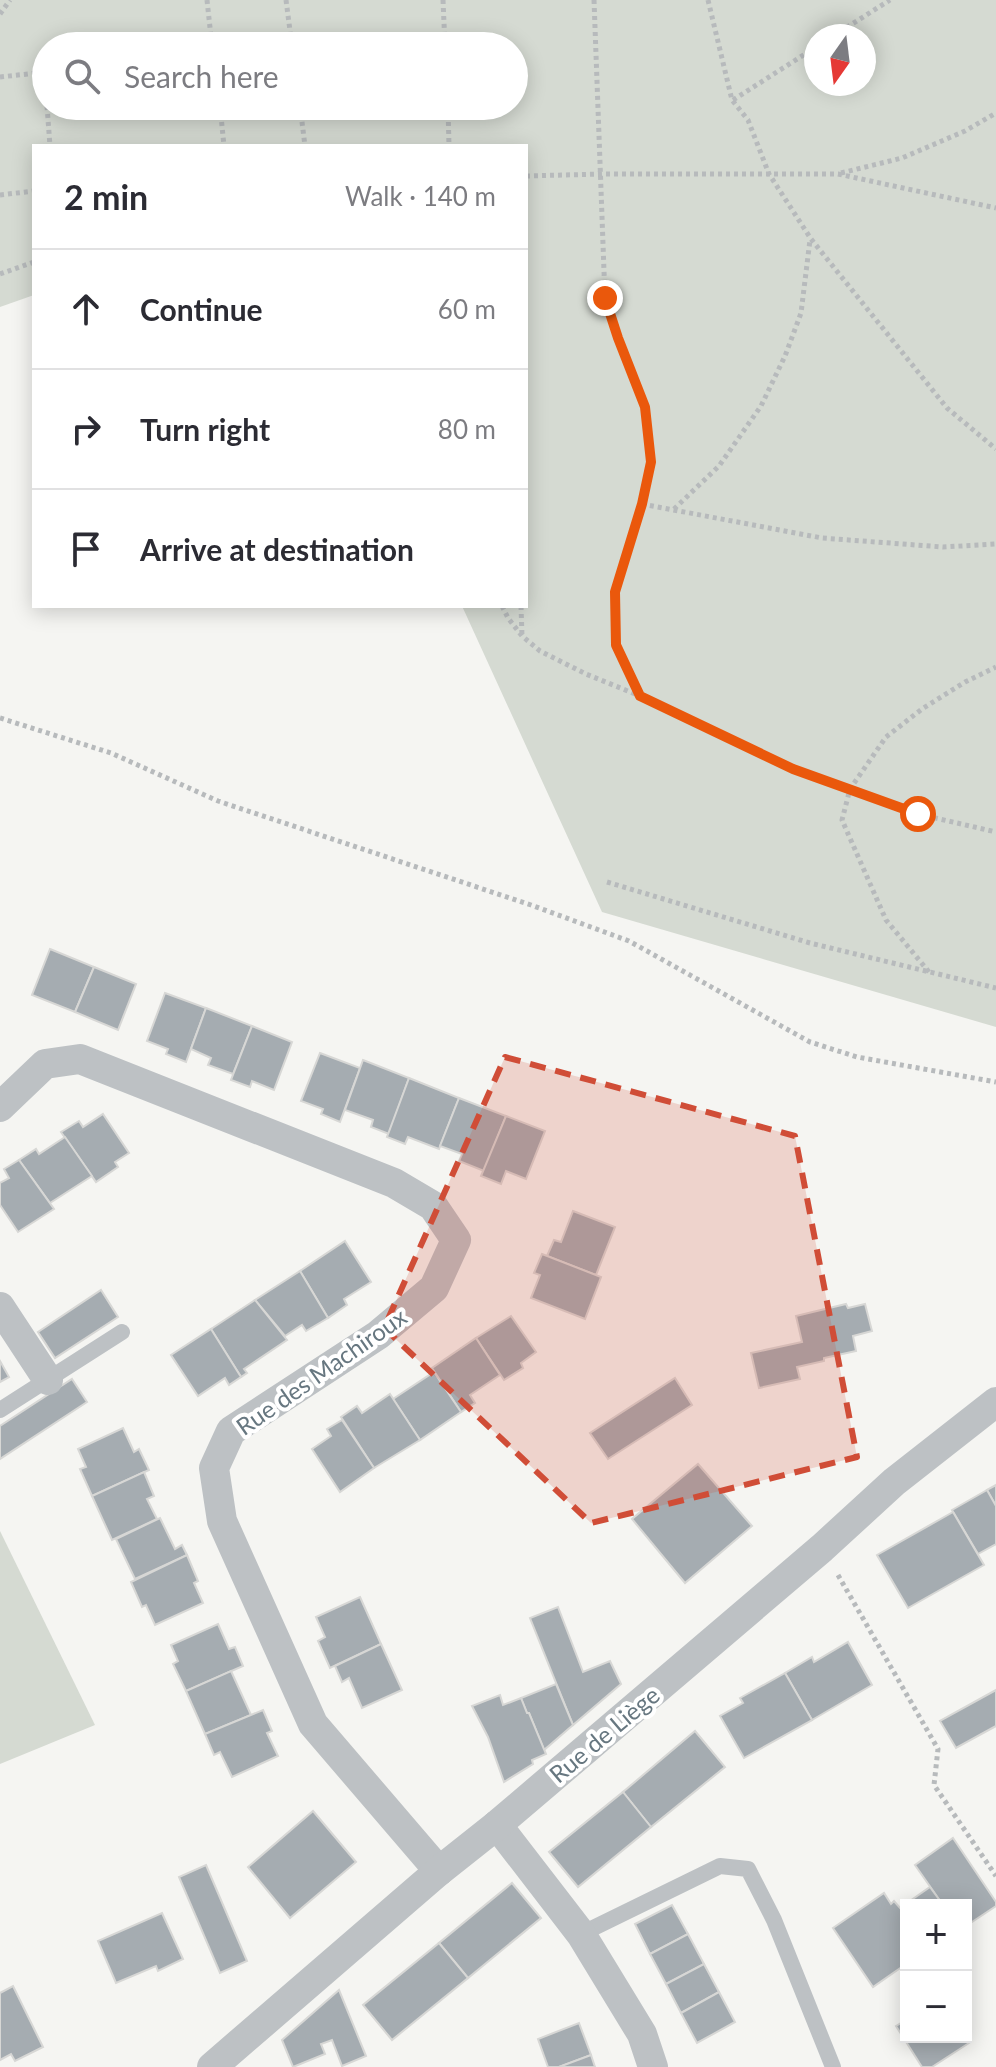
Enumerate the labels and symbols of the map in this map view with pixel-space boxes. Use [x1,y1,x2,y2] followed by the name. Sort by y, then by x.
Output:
[804,24,876,96] north arrow
[587,280,623,316] route end
[900,796,936,832] route start
[230,1301,412,1441] street label: Rue des Machiroux
[543,1680,665,1788] street label: Rue de Liège

